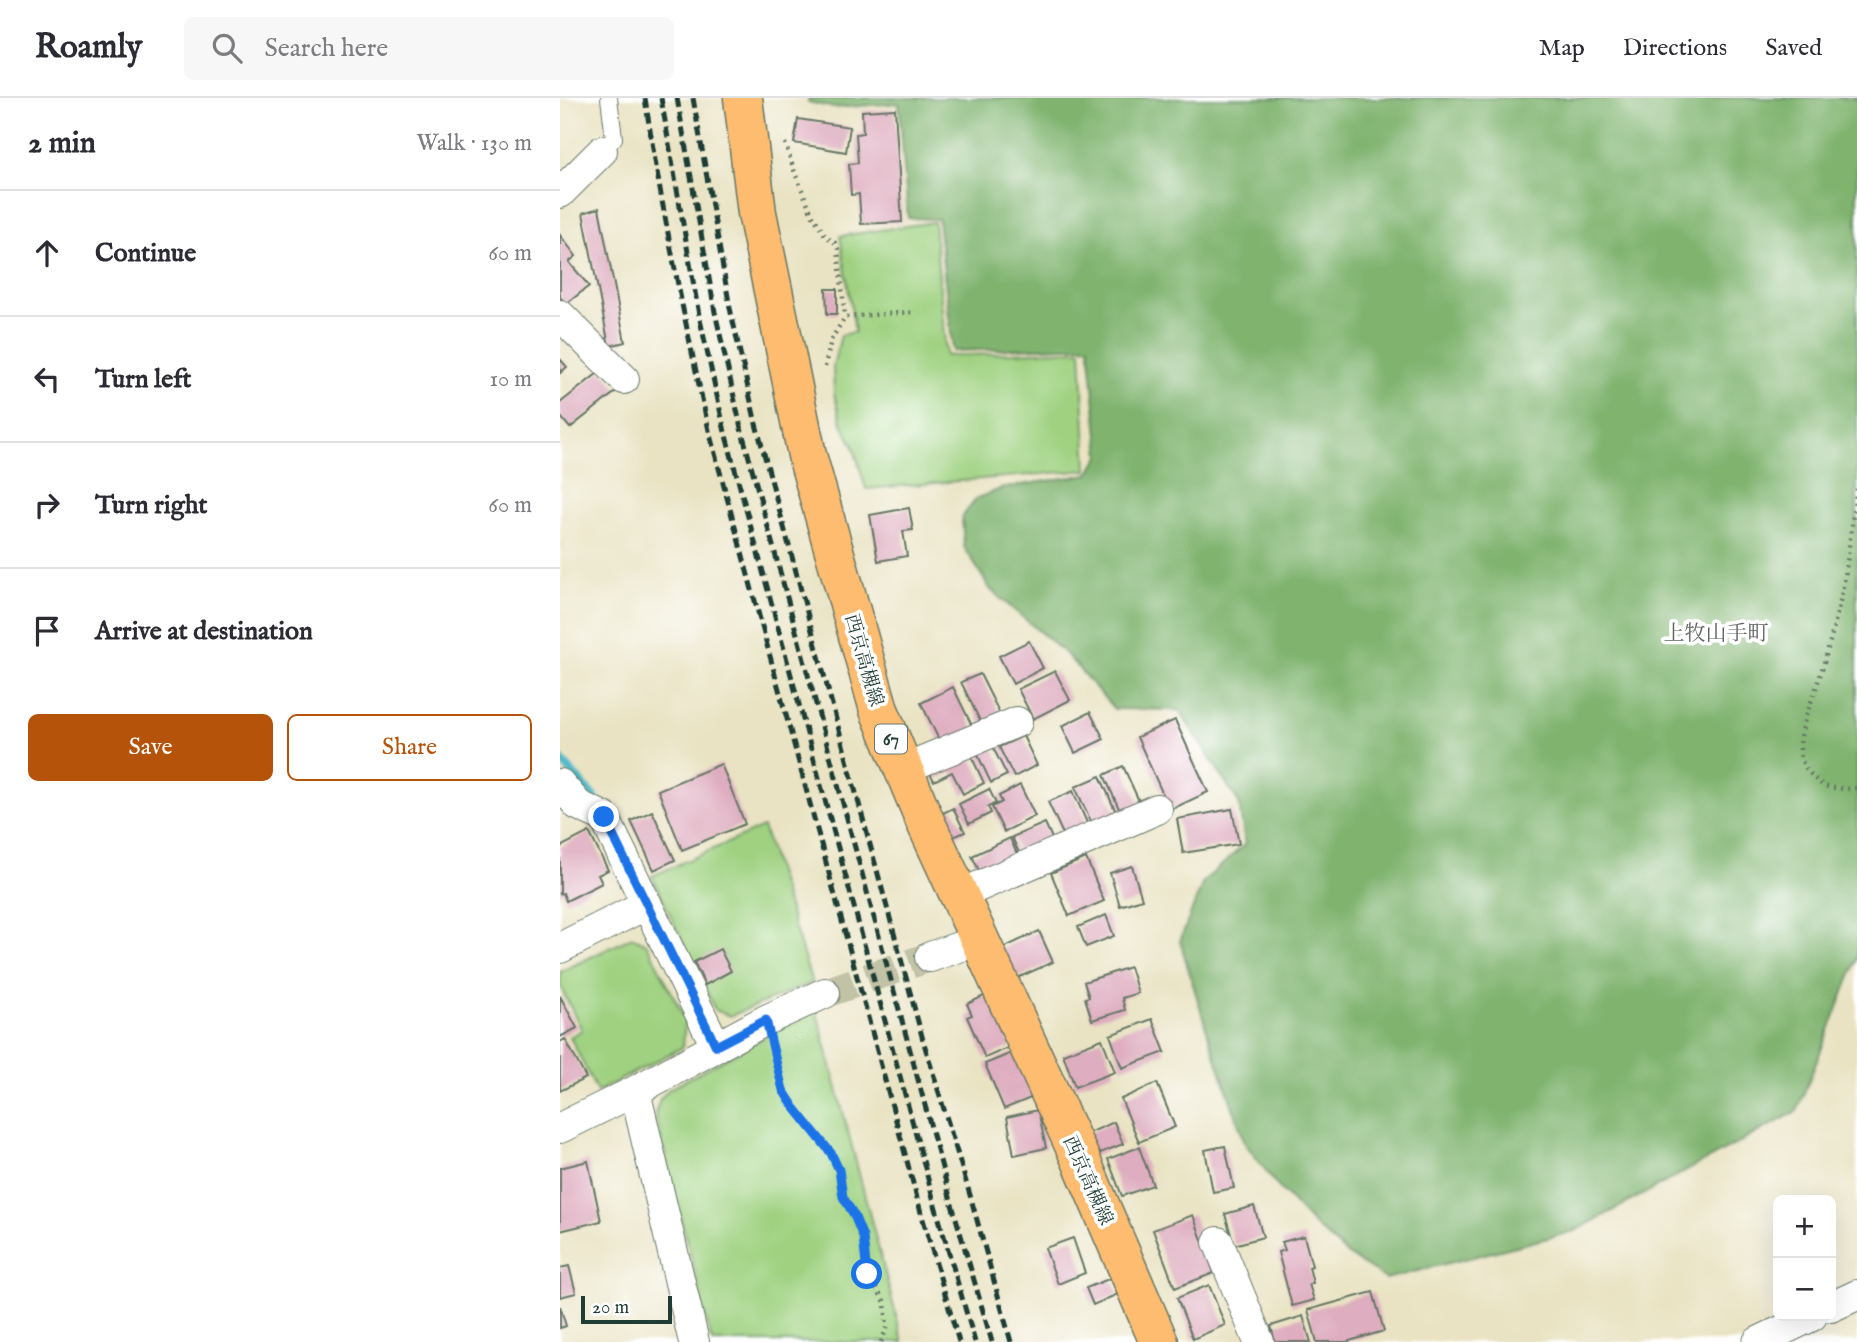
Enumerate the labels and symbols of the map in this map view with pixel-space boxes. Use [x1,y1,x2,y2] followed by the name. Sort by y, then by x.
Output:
[838,612,888,710] street label: 西京高槻線
[1664,621,1769,648] district label: 上牧山手町
[875,724,907,754] road number: 67
[588,801,619,832] route end
[1057,1133,1117,1229] street label: 西京高槻線
[851,1258,882,1289] route start
[581,1293,672,1325] scale bar

